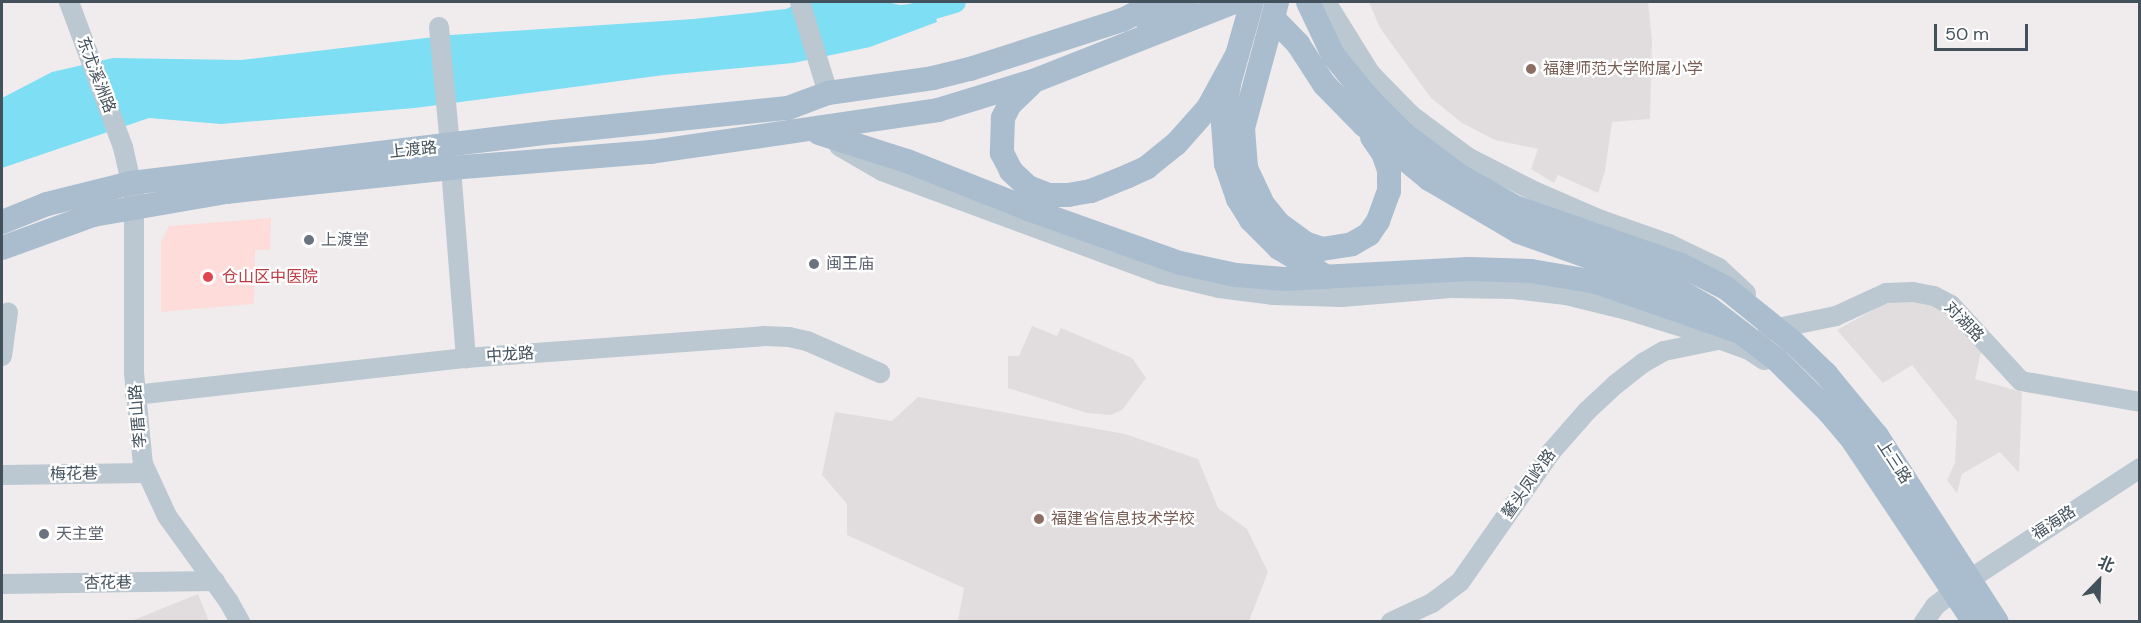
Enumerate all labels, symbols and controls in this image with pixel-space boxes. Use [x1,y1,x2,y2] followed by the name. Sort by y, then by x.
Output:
[1937,12,2032,50] scale bar
[1945,22,1989,46] text: 50 m
[73,34,119,116] street label: 东尤溪洲路
[1543,59,1703,79] place label: 福建师范大学附属小学
[1524,62,1538,76] marker: 福建师范大学附属小学
[388,138,438,162] street label: 上渡路
[321,230,369,250] place label: 上渡堂
[302,233,316,247] marker: 上渡堂
[826,254,874,274] place label: 闽王庙
[807,257,821,271] marker: 闽王庙
[222,267,318,287] place label: 仓山区中医院
[199,268,217,286] marker: 仓山区中医院
[1940,298,1988,346] street label: 对湖路
[485,344,535,366] street label: 中龙路
[126,383,150,449] street label: 李厝山路
[1873,437,1915,487] street label: 上三路
[1498,446,1560,522] street label: 鳌头凤岭路
[50,464,98,484] street label: 梅花巷
[2029,502,2079,544] street label: 福海路
[1051,509,1195,529] place label: 福建省信息技术学校
[1032,512,1046,526] marker: 福建省信息技术学校
[56,524,104,544] place label: 天主堂
[37,527,51,541] marker: 天主堂
[2069,551,2129,611] north arrow
[2095,551,2118,577] text: 北
[84,573,132,593] street label: 杏花巷

